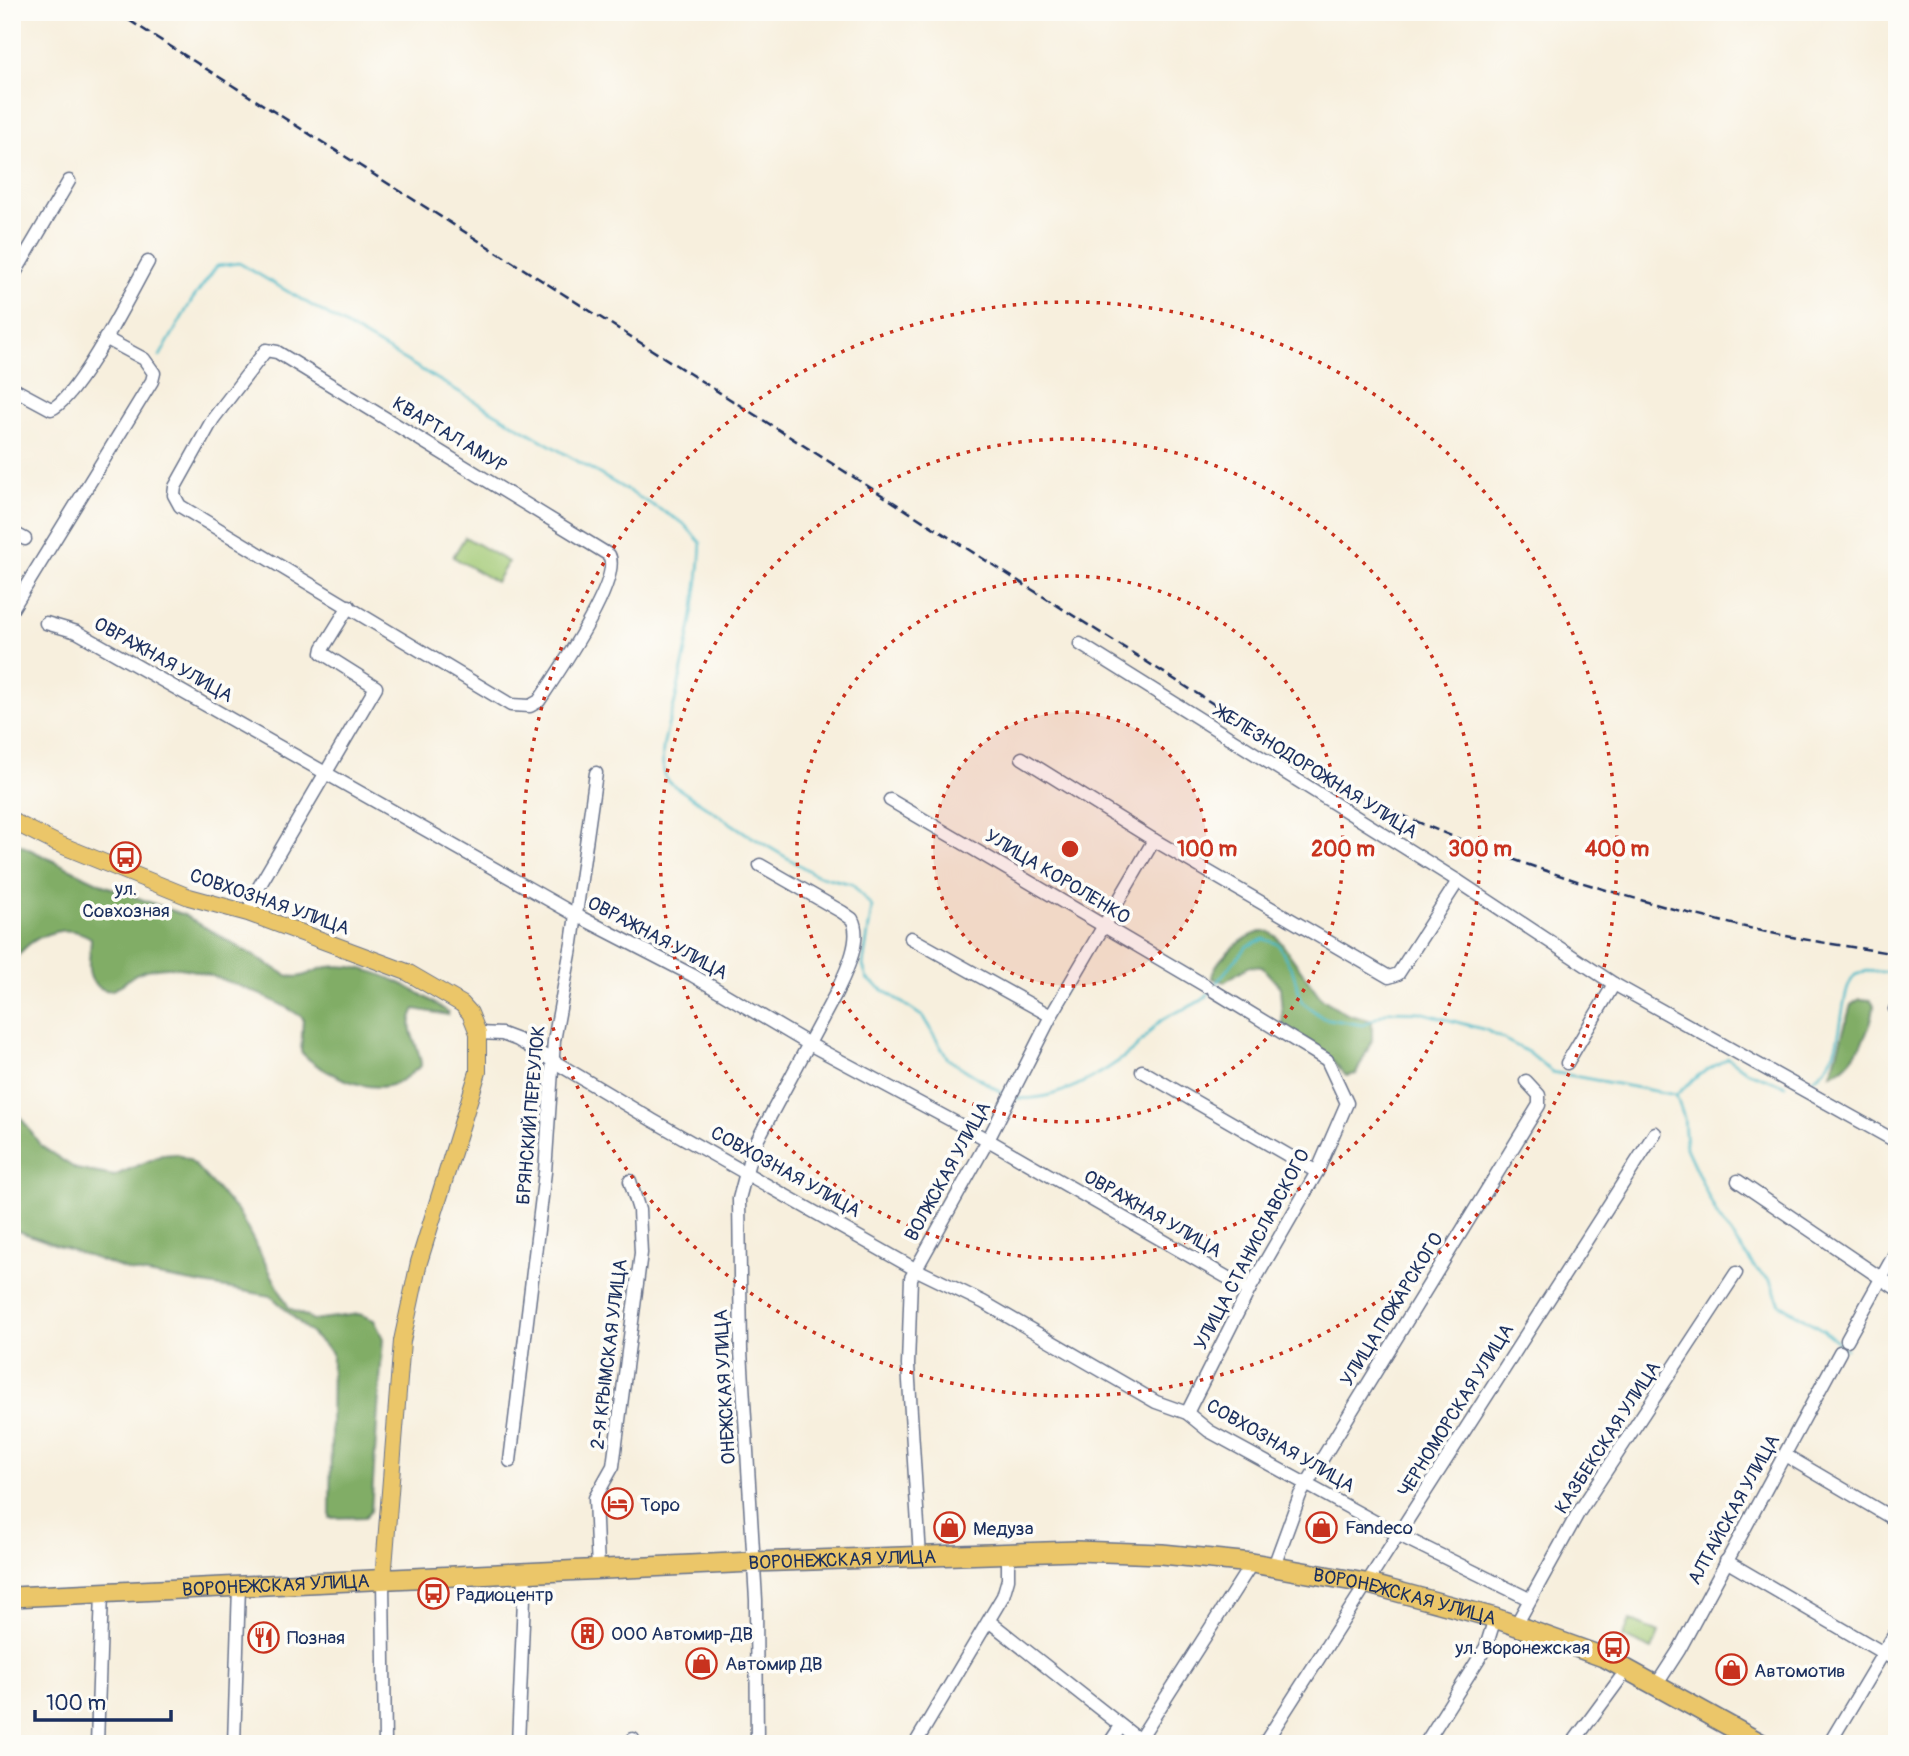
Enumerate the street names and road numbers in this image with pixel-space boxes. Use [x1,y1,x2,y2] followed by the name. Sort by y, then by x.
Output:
[388,391,511,479] street label: КВАРТАЛ АМУР
[90,612,237,708] street label: ОВРАЖНАЯ УЛИЦА
[1208,698,1422,844] street label: ЖЕЛЕЗНОДОРОЖНАЯ УЛИЦА
[981,824,1134,930] street label: УЛИЦА КОРОЛЕНКО
[186,863,353,941] street label: СОВХОЗНАЯ УЛИЦА
[583,891,732,985] street label: ОВРАЖНАЯ УЛИЦА
[511,1024,551,1206] street label: БРЯНСКИЙ ПЕРЕУЛОК
[900,1098,996,1245] street label: ВОЛЖСКАЯ УЛИЦА
[706,1121,865,1223] street label: СОВХОЗНАЯ УЛИЦА
[1189,1145,1315,1354] street label: УЛИЦА СТАНИСЛАВСКОГО
[1079,1165,1226,1263] street label: ОВРАЖНАЯ УЛИЦА
[1335,1228,1449,1391] street label: УЛИЦА ПОЖАРСКОГО
[585,1258,633,1451] street label: 2-Я КРЫМСКАЯ УЛИЦА
[709,1309,741,1465] street label: ОНЕЖСКАЯ УЛИЦА
[1393,1319,1519,1502] street label: ЧЕРНОМОРСКАЯ УЛИЦА
[1550,1357,1666,1518] street label: КАЗБЕКСКАЯ УЛИЦА
[1202,1394,1359,1498] street label: СОВХОЗНАЯ УЛИЦА
[1683,1430,1785,1589] street label: АЛТАЙСКАЯ УЛИЦА
[748,1545,936,1575] street label: ВОРОНЕЖСКАЯ УЛИЦА
[1311,1563,1499,1631] street label: ВОРОНЕЖСКАЯ УЛИЦА
[181,1569,370,1602] street label: ВОРОНЕЖСКАЯ УЛИЦА

